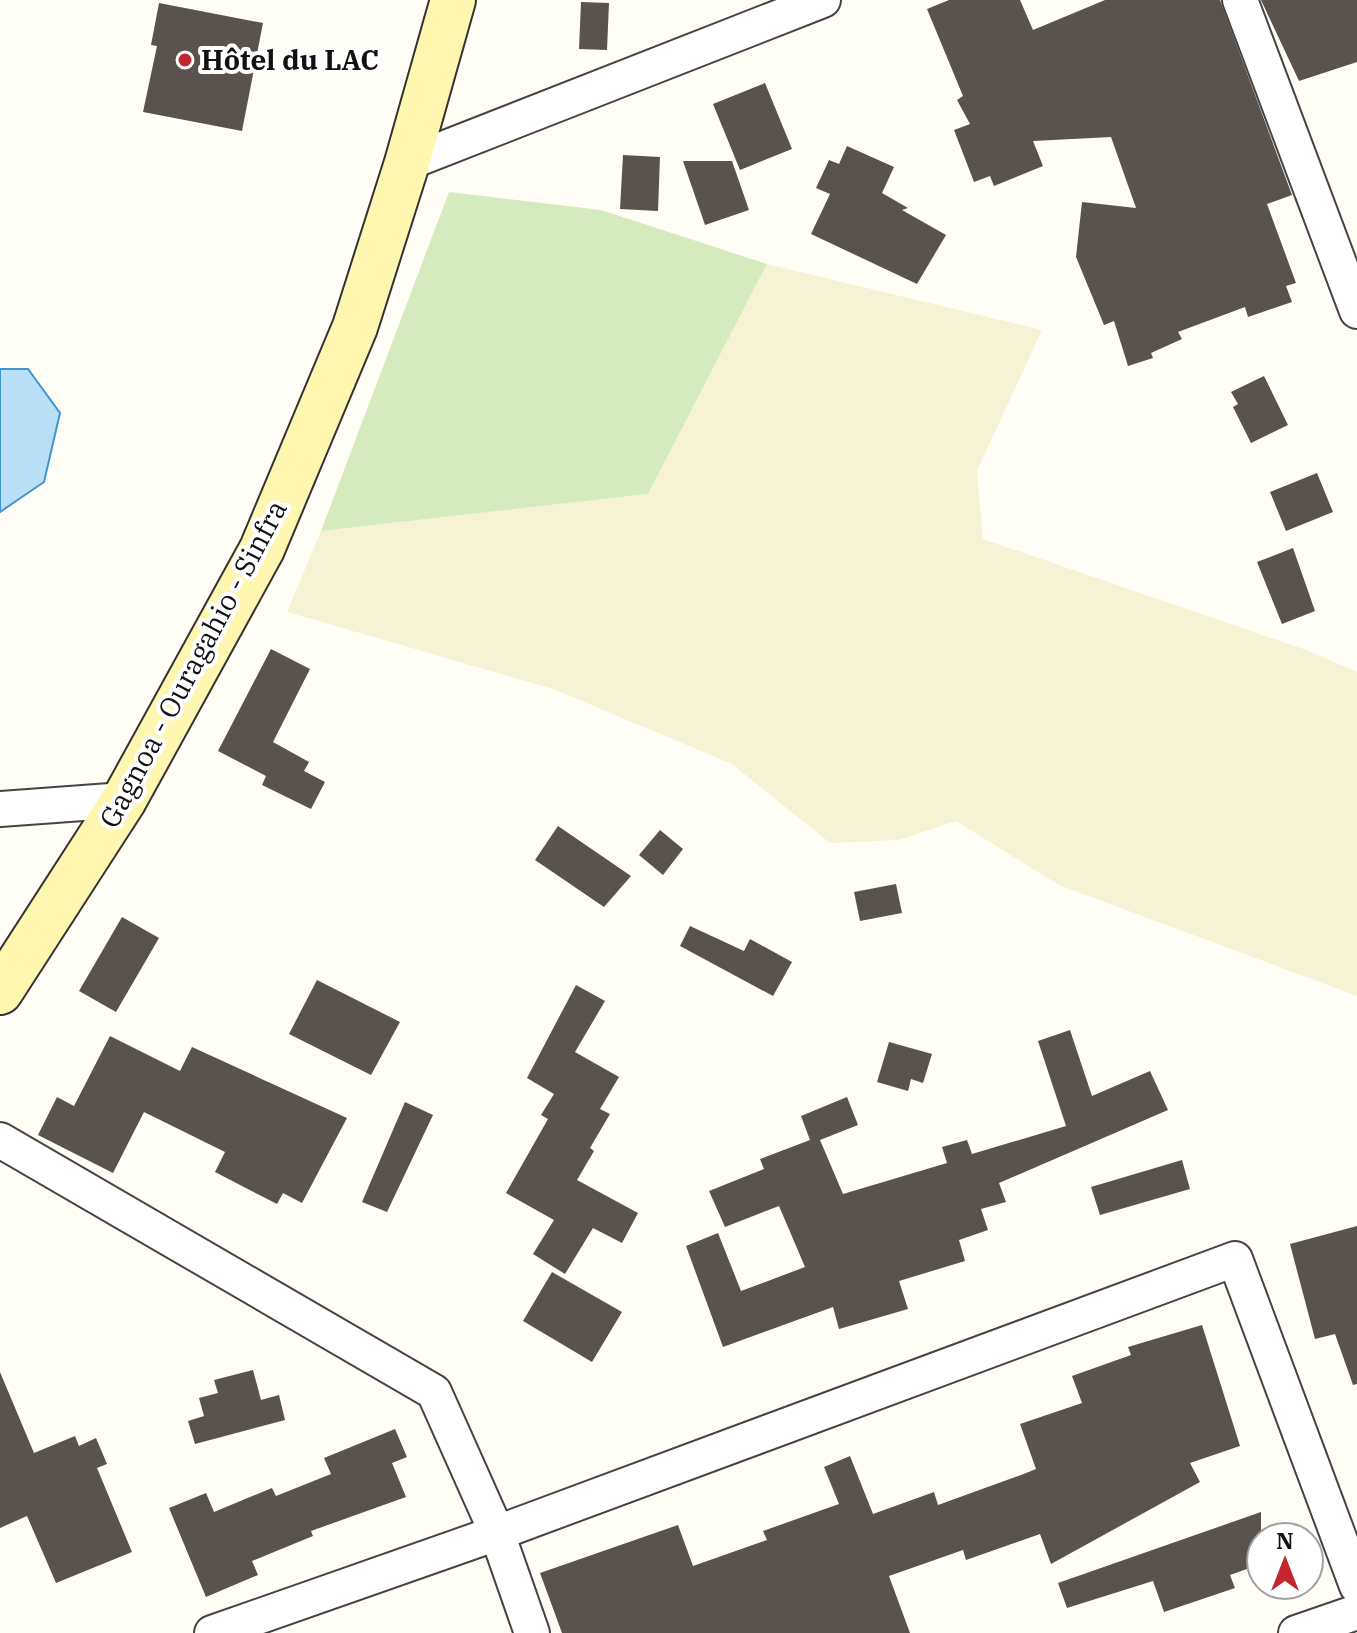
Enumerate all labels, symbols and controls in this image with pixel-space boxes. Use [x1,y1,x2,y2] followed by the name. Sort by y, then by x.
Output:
[201,41,379,78] place label: Hôtel du LAC
[176,51,194,69] marker: Hôtel du LAC
[90,494,295,834] street label: Gagnoa - Ouragahio - Sinfra
[1245,1521,1325,1601] north arrow
[1276,1526,1294,1555] text: N

